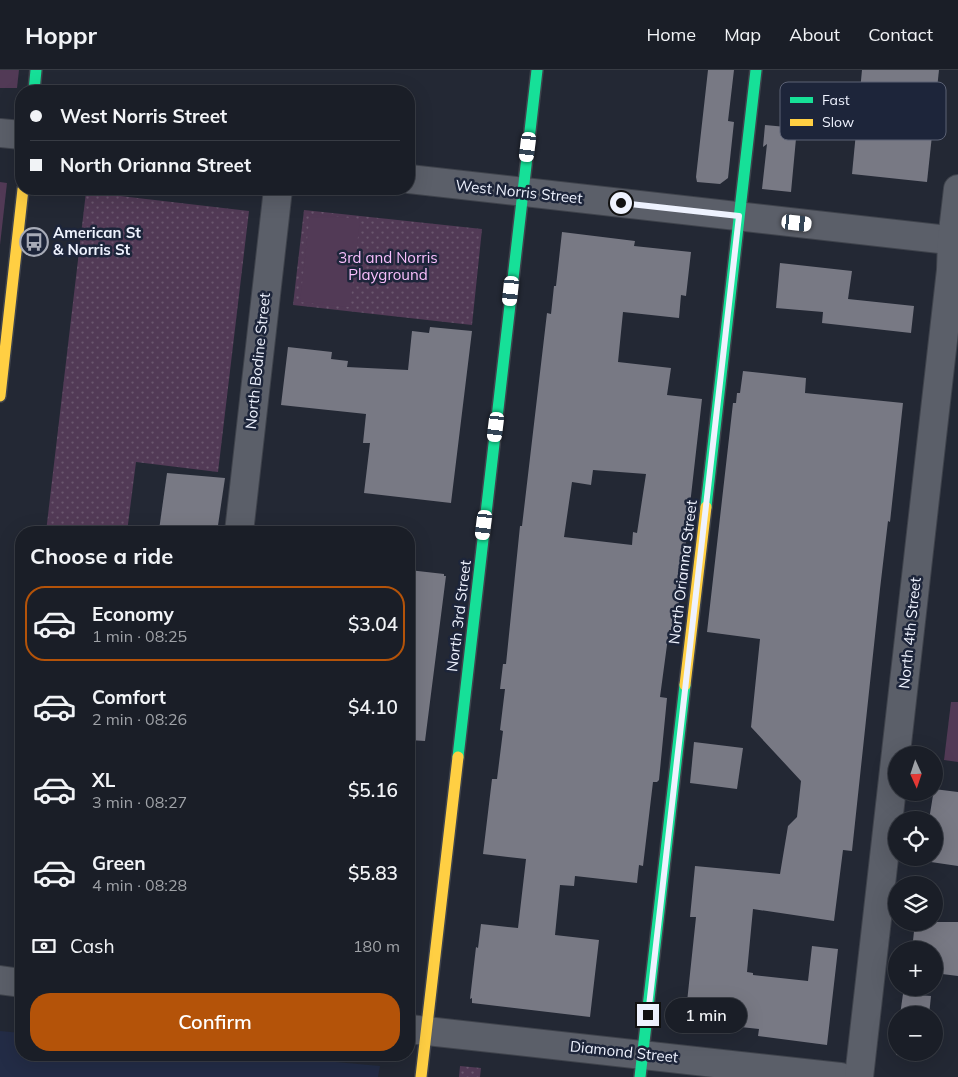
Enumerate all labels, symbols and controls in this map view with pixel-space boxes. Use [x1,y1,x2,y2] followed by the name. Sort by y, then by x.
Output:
[25,20,97,50] text: Hoppr
[646,23,696,46] text: Home
[724,23,761,46] text: Map
[789,23,840,46] text: About
[868,23,933,46] text: Contact
[780,82,946,140] legend
[822,91,850,109] text: Fast
[60,104,227,128] text: West Norris Street
[822,113,854,131] text: Slow
[518,131,537,163] car
[60,153,251,177] text: North Orianna Street
[455,175,583,208] street label: West Norris Street
[610,192,632,214] route start
[781,214,812,232] car
[53,223,141,259] place label: American St & Norris St
[19,227,49,257] bus stop icon: American St & Norris St
[338,248,438,284] park label: 3rd and Norris Playground
[501,275,520,307] car
[241,292,274,430] street label: North Bodine Street
[486,411,505,443] car
[664,499,701,645] street label: North Orianna Street
[474,509,493,541] car
[30,542,173,570] text: Choose a ride
[442,559,475,673] street label: North 3rd Street
[894,576,925,690] street label: North 4th Street
[32,601,77,646] icon: car
[92,602,174,626] text: Economy
[348,612,398,636] text: $3.04
[92,626,187,646] text: 1 min · 08:25
[32,684,77,729] icon: car
[92,685,166,709] text: Comfort
[348,695,398,719] text: $4.10
[92,709,187,729] text: 2 min · 08:26
[888,746,942,801] north arrow
[888,746,943,1061] map controls
[32,767,77,812] icon: car
[92,768,115,792] text: XL
[348,778,398,802] text: $5.16
[92,792,187,812] text: 3 min · 08:27
[888,811,943,866] button: locate
[32,850,77,895] icon: car
[92,851,146,875] text: Green
[348,861,398,885] text: $5.83
[92,875,187,895] text: 4 min · 08:28
[888,876,943,931] button: layers
[30,932,58,960] icon: cash
[70,934,115,958] text: Cash
[353,936,400,956] text: 180 m
[888,941,943,996] button: +
[30,993,400,1051] button: Confirm
[666,998,748,1032] callout: 1 min
[637,1004,659,1026] route end
[685,1005,727,1025] text: 1 min
[888,1006,943,1061] button: −
[569,1036,679,1067] street label: Diamond Street

